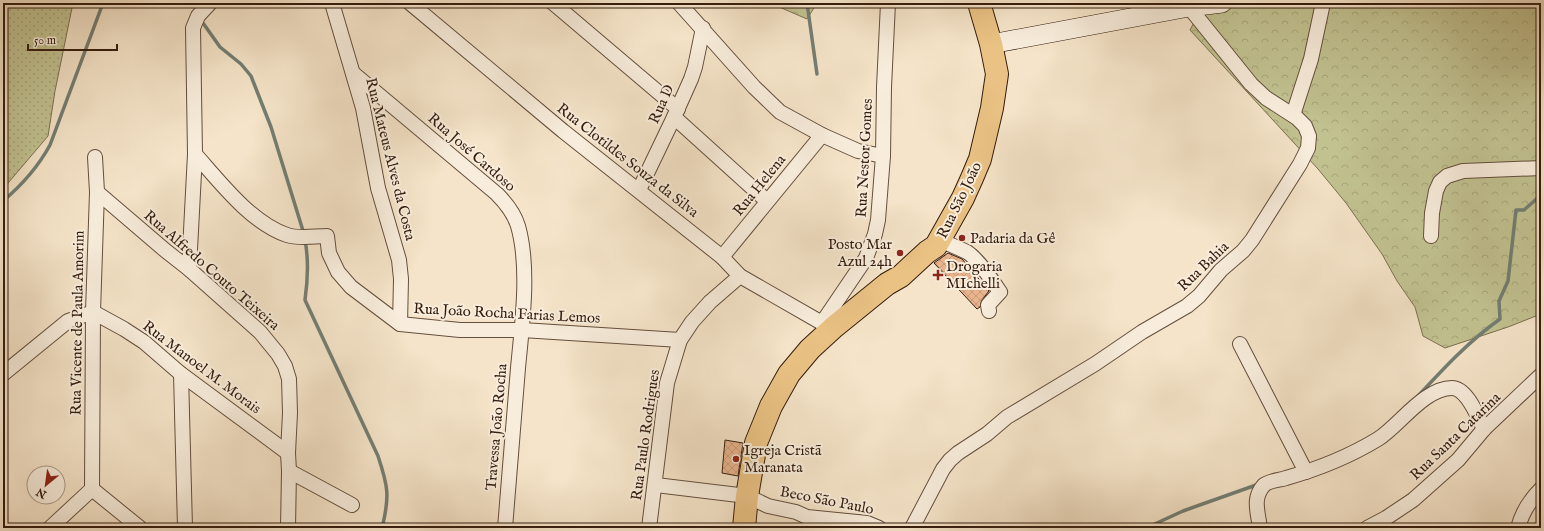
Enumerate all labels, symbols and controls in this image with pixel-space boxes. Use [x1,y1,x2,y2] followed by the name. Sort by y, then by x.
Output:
[28,26,117,52] scale bar
[34,33,56,48] text: 50 m
[361,76,420,243] street label: Rua Mateus Alves da Costa
[644,82,678,127] street label: Rua D
[852,98,877,218] street label: Rua Nestor Gomes
[553,99,703,222] street label: Rua Clotildes Souza da Silva
[424,109,520,196] street label: Rua José Cardoso
[729,150,790,220] street label: Rua Helena
[933,159,986,242] street label: Rua São João
[140,206,284,335] street label: Rua Alfredo Couto Teixeira
[970,229,1055,248] place label: Padaria da Gê
[66,230,89,416] street label: Rua Vicente de Paula Amorim
[957,233,967,243] marker: Padaria da Gê
[828,235,892,271] place label: Posto Mar Azul 24h
[1174,237,1233,295] street label: Rua Bahia
[895,248,905,258] marker: Posto Mar Azul 24h
[946,257,1003,293] place label: Drogaria MIchelli
[933,270,943,280] marker: Drogaria MIchelli
[413,299,601,328] street label: Rua João Rocha Farias Lemos
[139,317,265,418] street label: Rua Manoel M. Morais
[481,362,512,491] street label: Travessa João Rocha
[627,368,664,502] street label: Rua Paulo Rodrigues
[1406,388,1505,484] street label: Rua Santa Catarina
[744,441,822,477] place label: Igreja Cristã Maranata
[731,454,741,464] marker: Igreja Cristã Maranata
[26,465,66,505] north arrow
[778,482,875,519] street label: Beco São Paulo
[34,484,50,502] text: N

